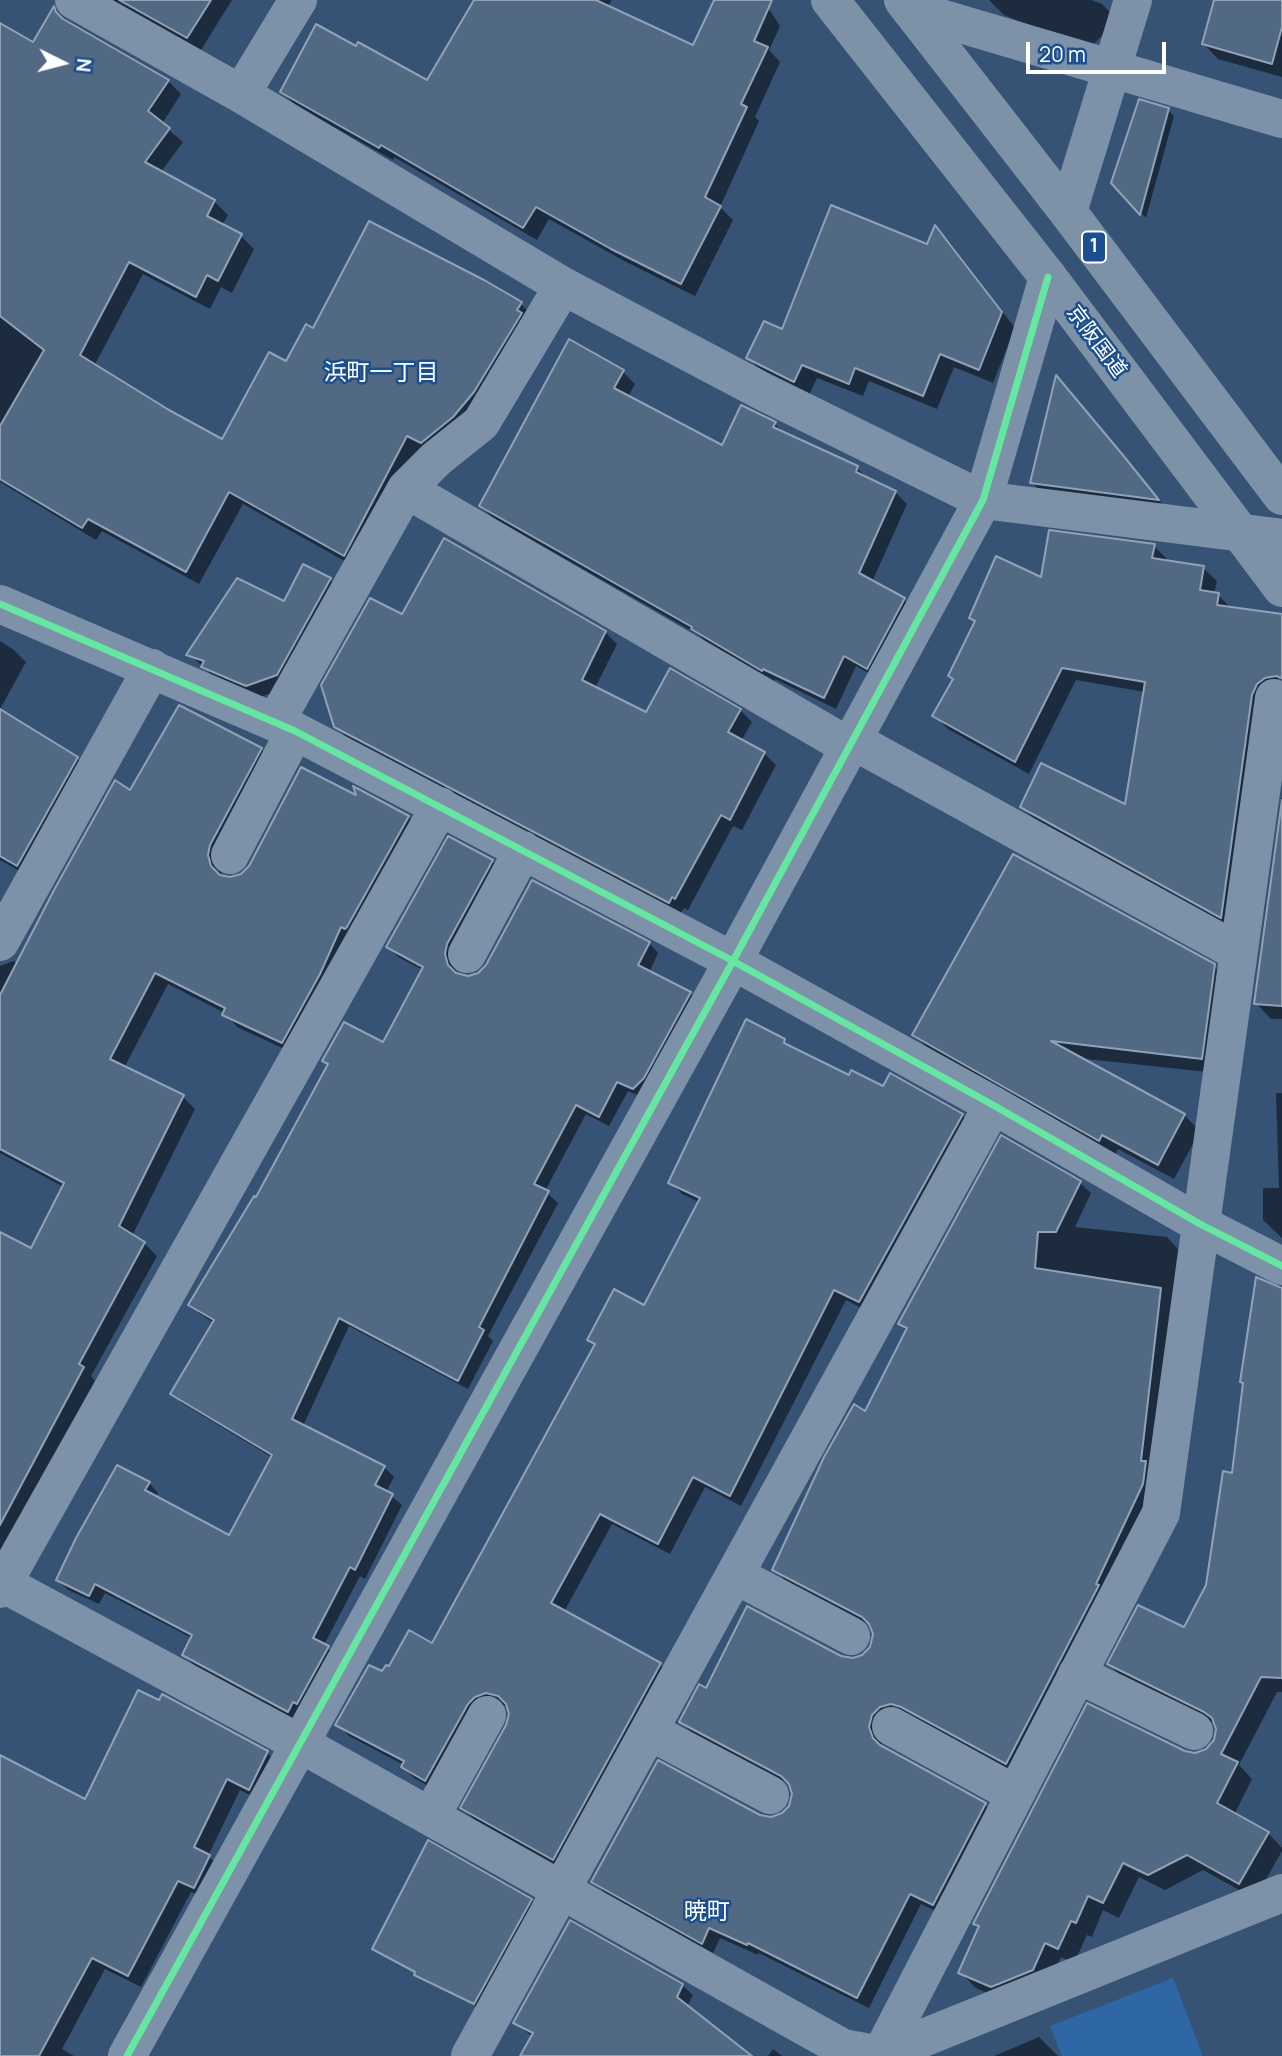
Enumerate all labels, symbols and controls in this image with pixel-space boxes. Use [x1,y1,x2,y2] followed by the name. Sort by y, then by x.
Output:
[28,28,98,98] north arrow
[1030,28,1170,72] scale bar
[1039,40,1086,68] text: 20 m
[70,57,98,73] text: N
[1082,232,1106,262] road number: 1
[1061,301,1131,383] street label: 京阪国道
[324,360,438,388] district label: 浜町一丁目
[684,1899,730,1927] district label: 暁町

